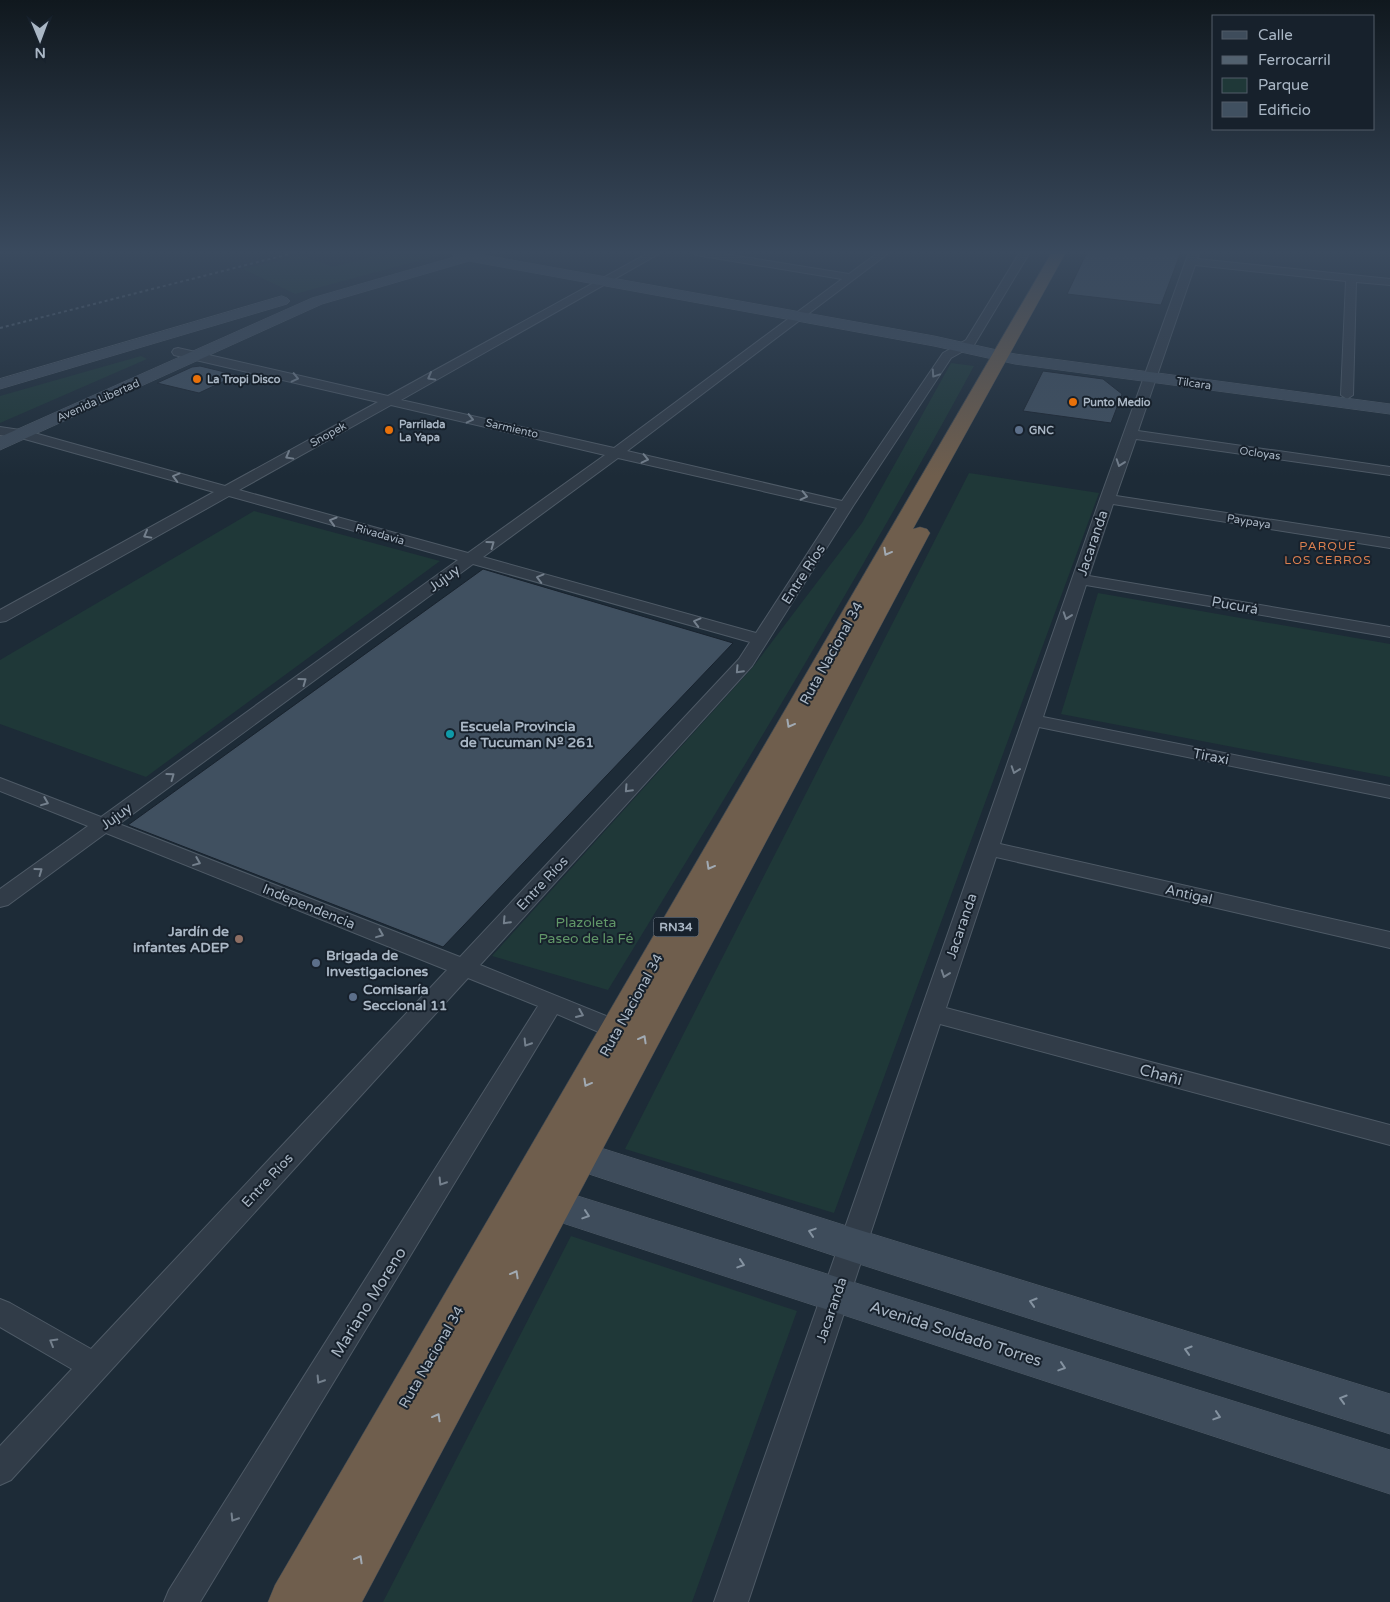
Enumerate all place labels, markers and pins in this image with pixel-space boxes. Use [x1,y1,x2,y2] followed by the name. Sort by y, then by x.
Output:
[191,373,203,385] marker: La Tropi Disco
[207,373,281,387] place label: La Tropi Disco
[1067,396,1079,408] marker: Punto Medio
[1083,396,1151,409] place label: Punto Medio
[399,418,446,445] place label: Parrilada La Yapa
[383,424,395,436] marker: Parrilada La Yapa
[1013,424,1025,436] marker: GNC
[1029,424,1054,437] place label: GNC
[460,718,594,751] place label: Escuela Provincia de Tucuman Nº 261
[444,728,456,740] marker: Escuela Provincia de Tucuman Nº 261
[133,923,230,956] place label: Jardín de infantes ADEP
[233,933,245,945] marker: Jardín de infantes ADEP
[326,947,429,980] place label: Brigada de Investigaciones
[310,957,322,969] marker: Brigada de Investigaciones
[363,981,448,1014] place label: Comisaría Seccional 11
[347,991,359,1003] marker: Comisaría Seccional 11

